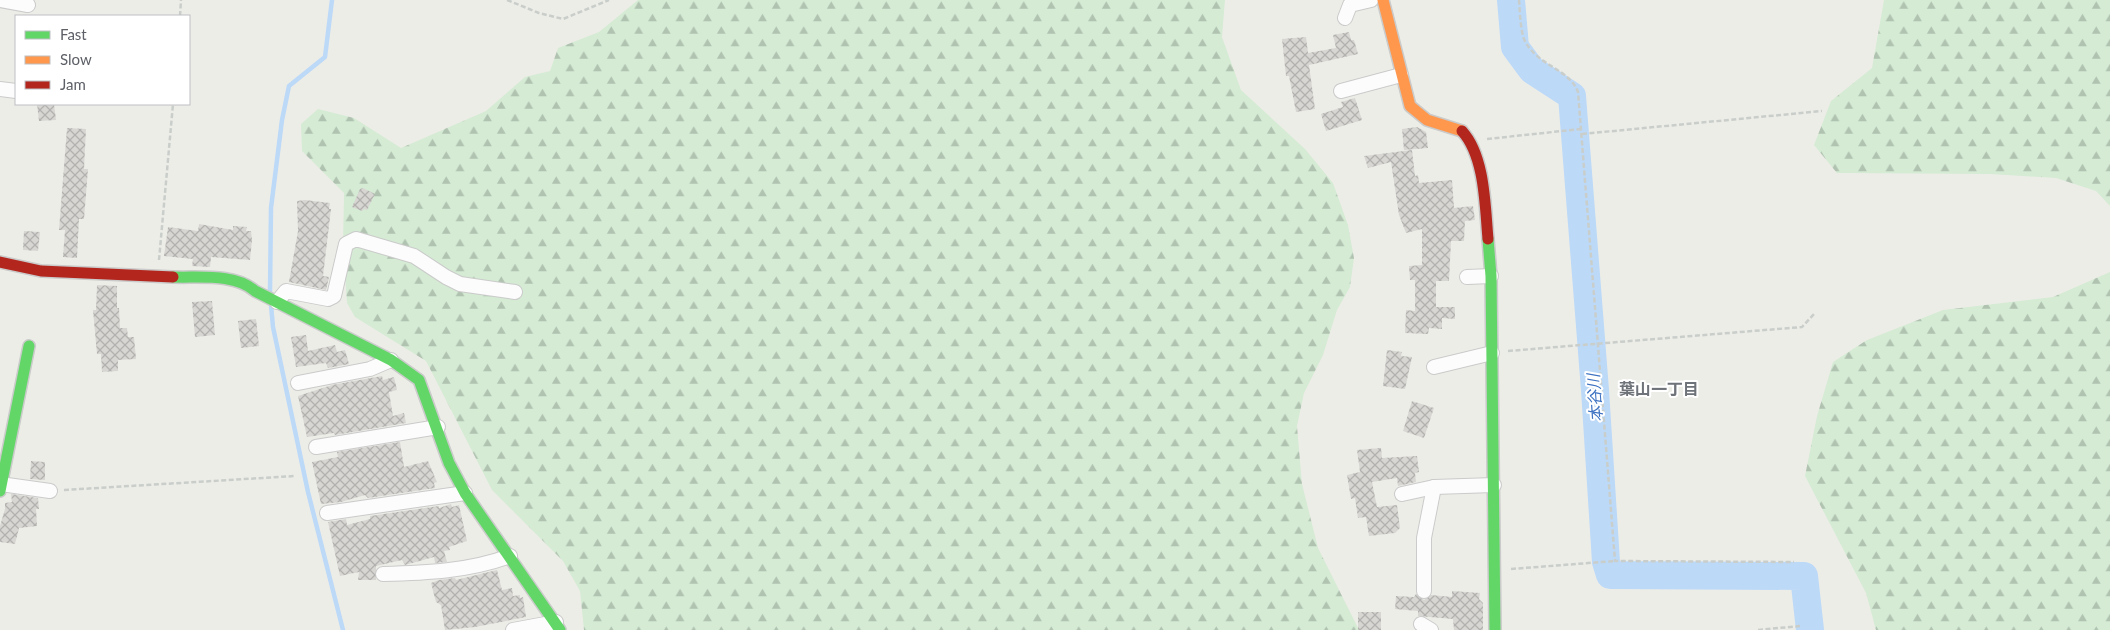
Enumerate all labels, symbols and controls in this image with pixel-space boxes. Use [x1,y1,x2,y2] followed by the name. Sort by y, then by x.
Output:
[15,15,190,105] legend
[60,25,87,43] text: Fast
[60,50,92,68] text: Slow
[60,75,86,93] text: Jam
[1583,371,1605,423] water label: 本谷川
[1619,379,1699,398] district label: 葉山一丁目

